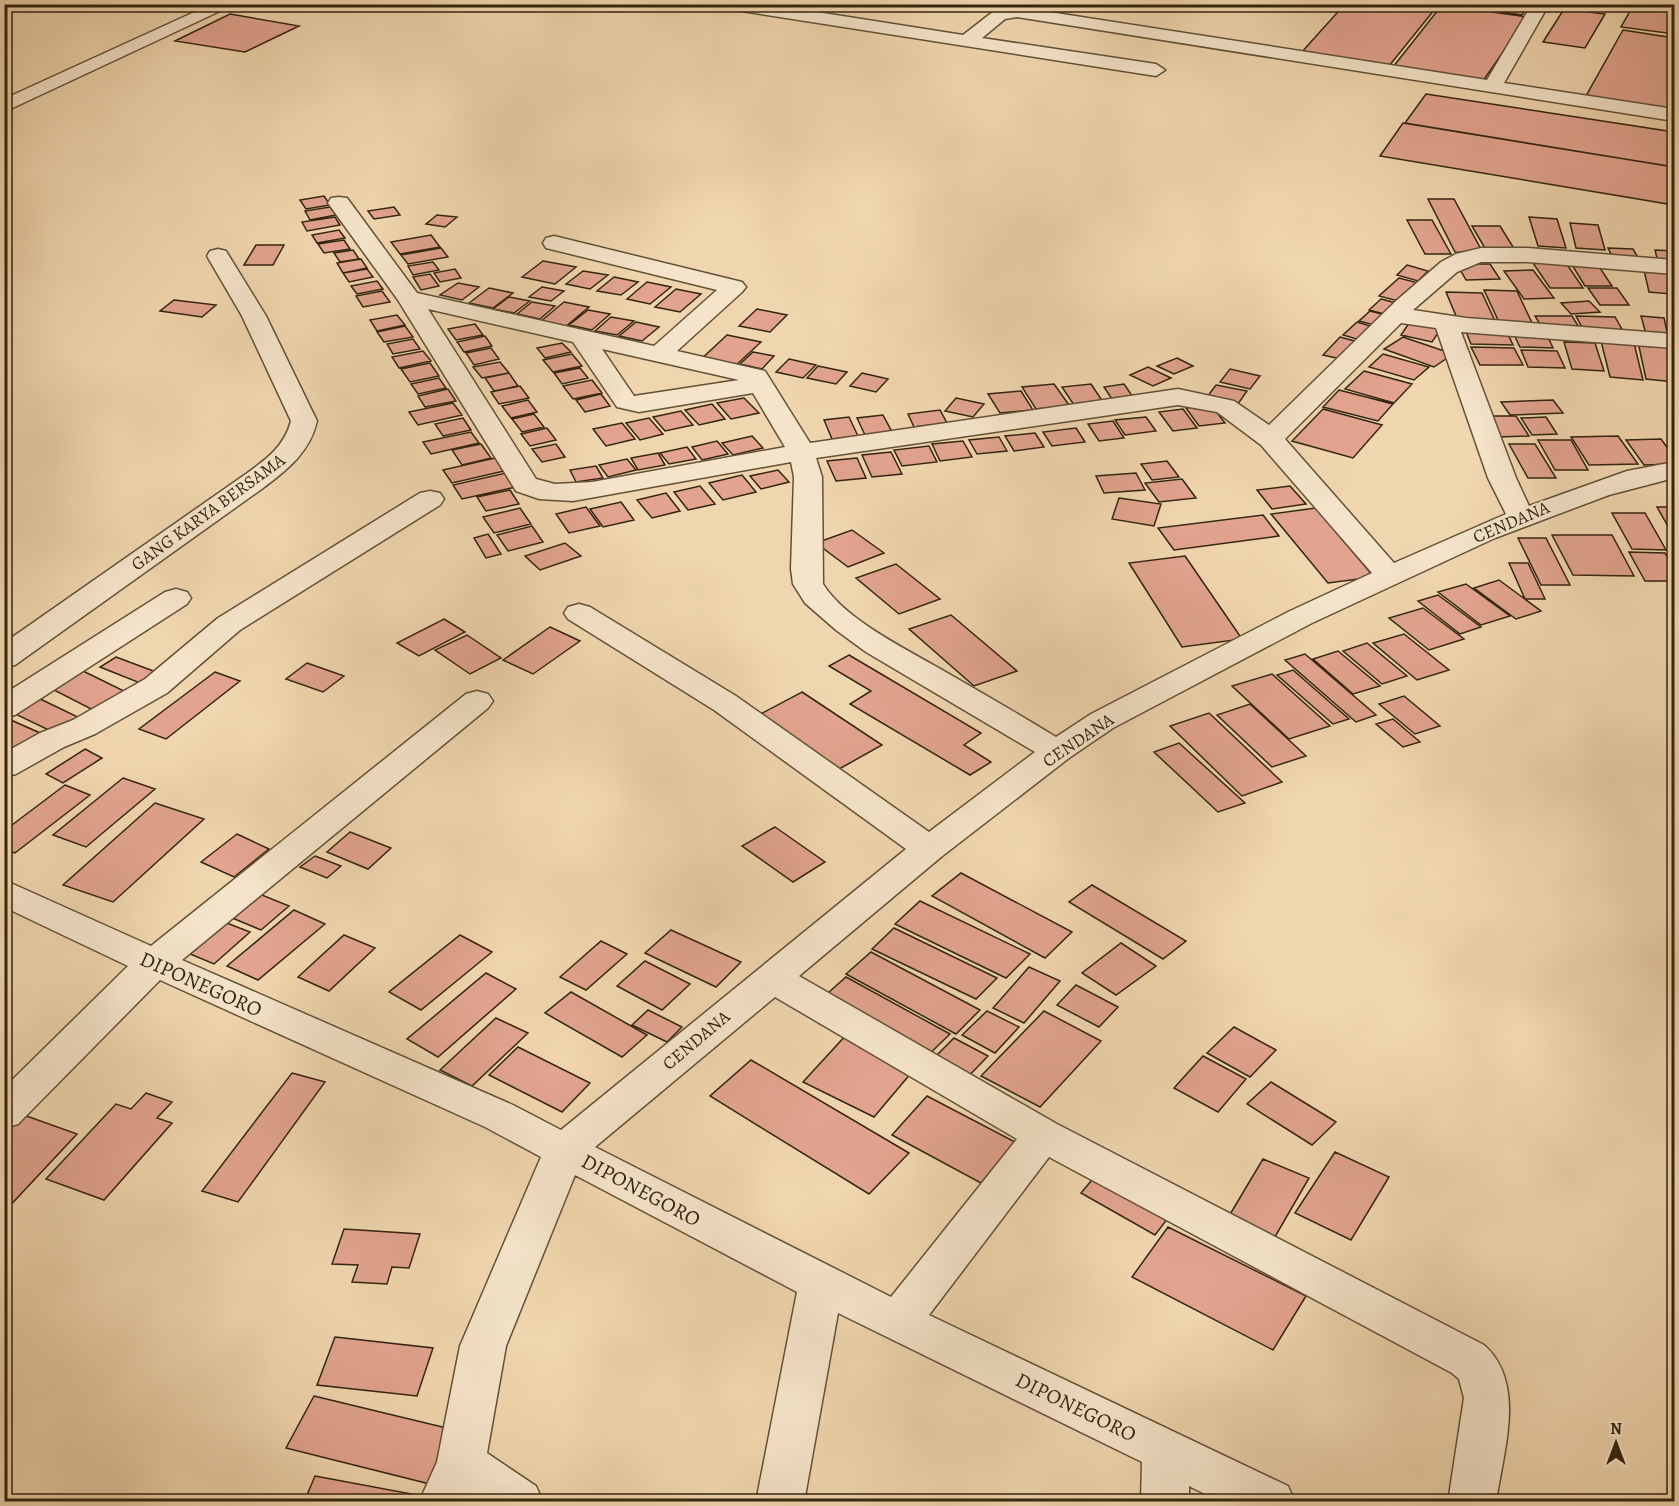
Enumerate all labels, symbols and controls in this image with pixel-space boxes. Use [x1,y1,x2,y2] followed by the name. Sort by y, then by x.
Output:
[126,448,290,576] street label: GANG KARYA BERSAMA
[1469,495,1553,549] street label: CENDANA
[1038,707,1119,773] street label: CENDANA
[135,945,267,1023] street label: DIPONEGORO
[657,1004,735,1075] street label: CENDANA
[576,1147,706,1233] street label: DIPONEGORO
[1011,1366,1141,1448] street label: DIPONEGORO
[1586,1413,1646,1473] north arrow
[1610,1418,1622,1440] text: N

